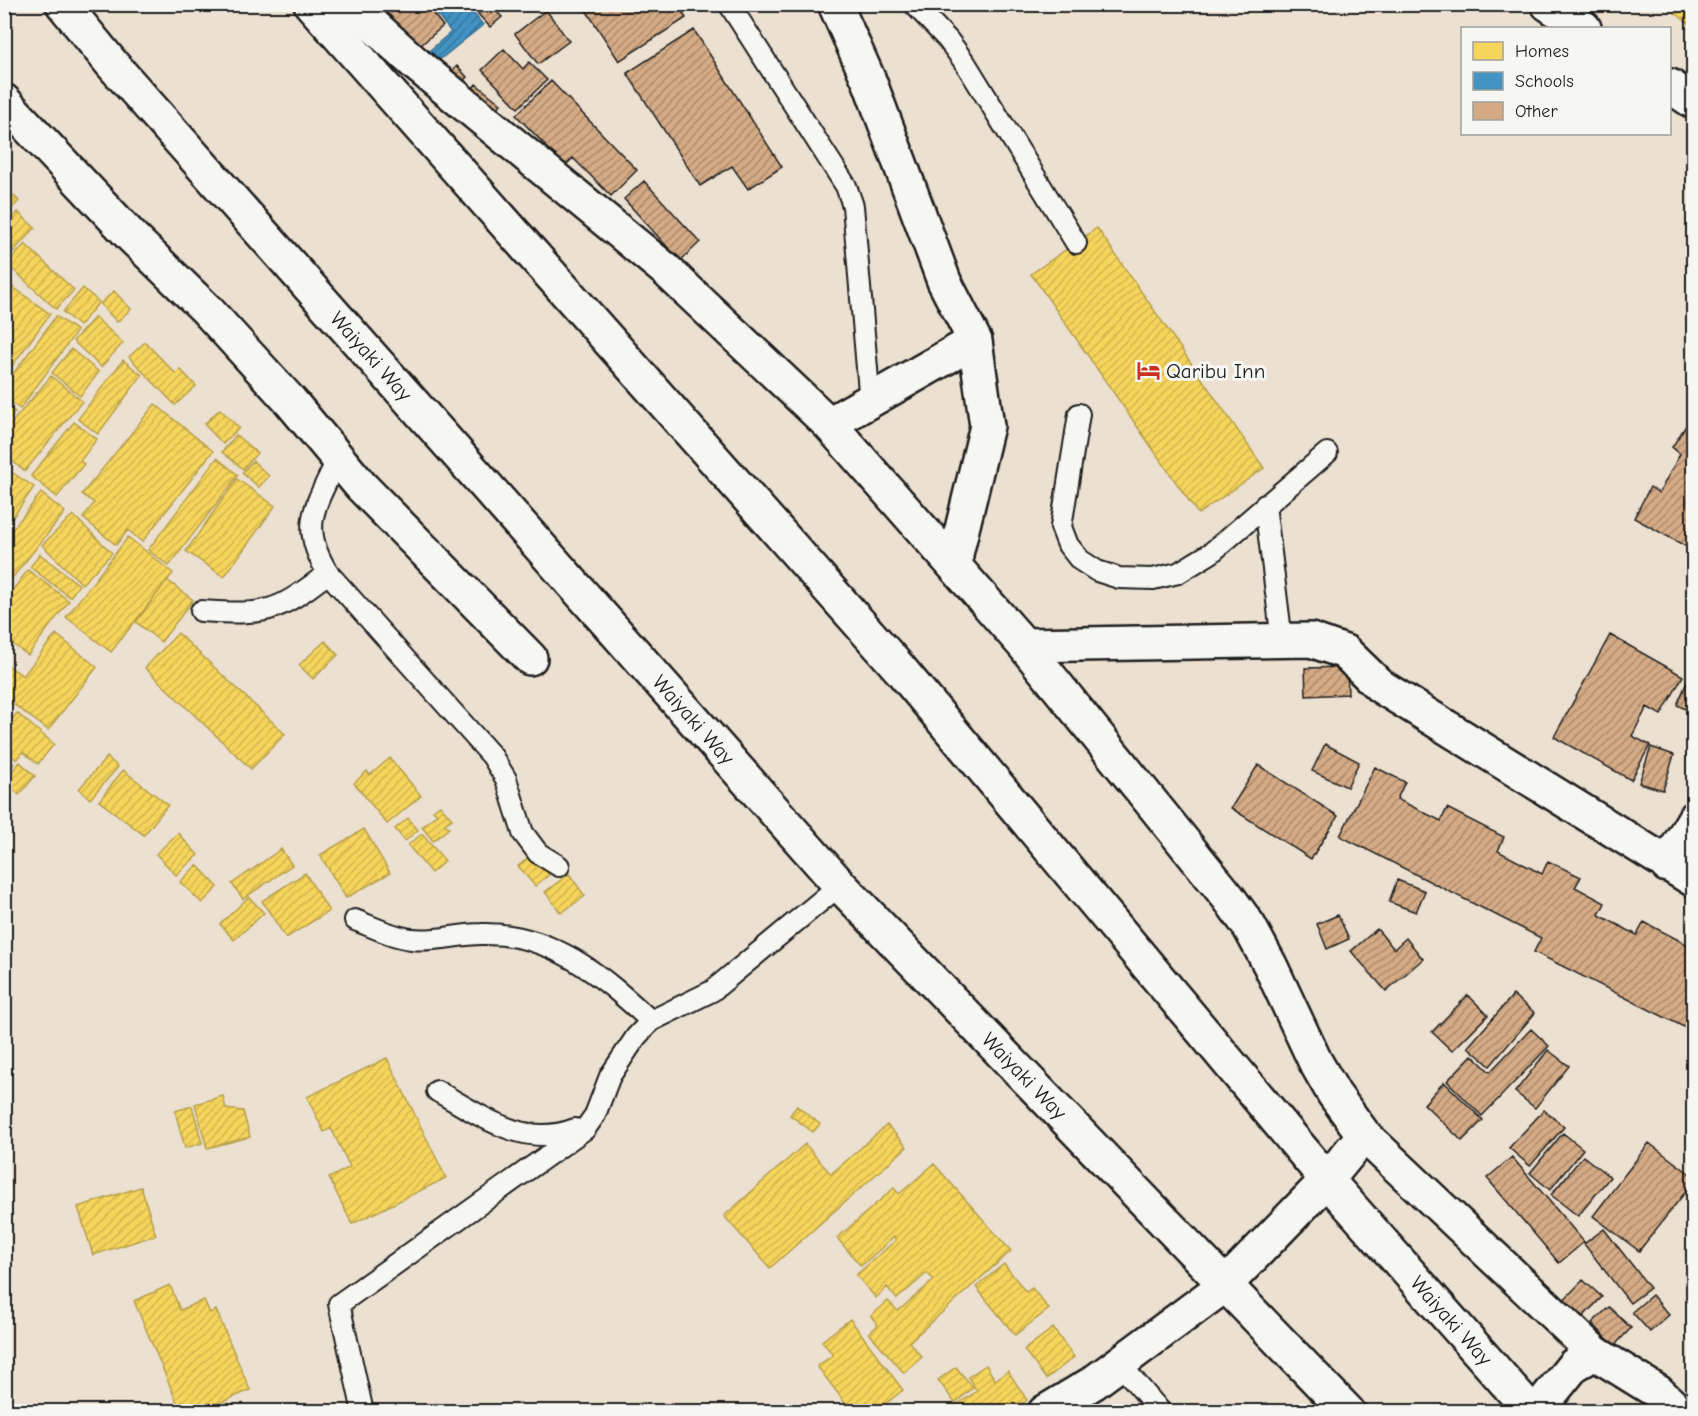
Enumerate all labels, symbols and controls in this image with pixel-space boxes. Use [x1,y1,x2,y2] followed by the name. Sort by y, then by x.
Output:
[1461,27,1671,135] legend
[1515,41,1569,62] text: Homes
[1515,71,1574,92] text: Schools
[1515,101,1558,122] text: Other
[325,307,417,406] street label: Waiyaki Way
[1135,358,1161,384] hotel icon: Qaribu Inn
[1166,359,1265,383] place label: Qaribu Inn
[648,670,740,770] street label: Waiyaki Way
[977,1028,1072,1125] street label: Waiyaki Way
[1405,1271,1498,1371] street label: Waiyaki Way

